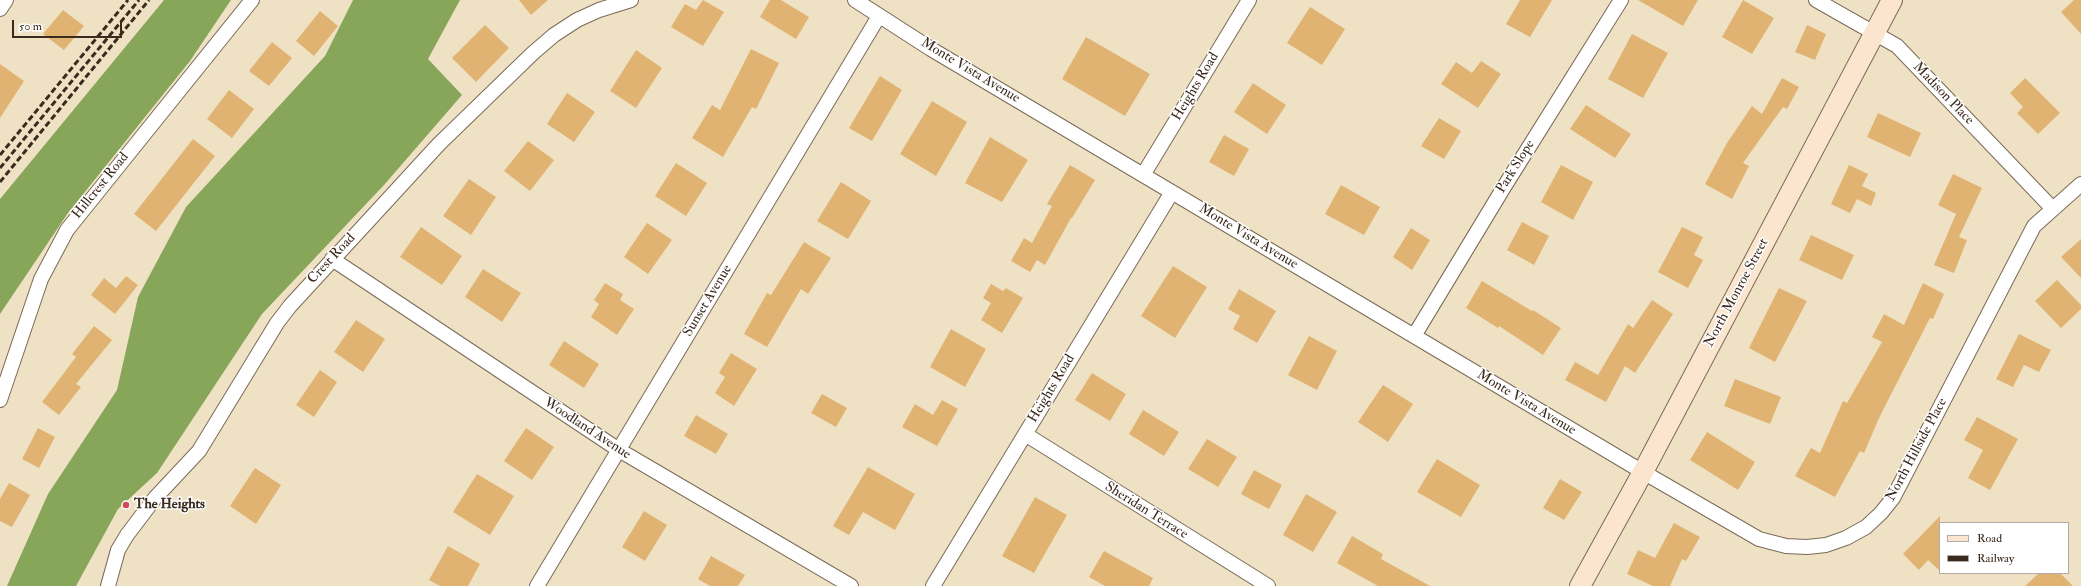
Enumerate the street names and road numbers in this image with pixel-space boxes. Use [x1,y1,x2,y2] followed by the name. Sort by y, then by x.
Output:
[917,35,1023,107] street label: Monte Vista Avenue
[1169,50,1223,124] street label: Heights Road
[1909,59,1977,129] street label: Madison Place
[1493,137,1539,197] street label: Park Slope
[69,149,133,223] street label: Hillcrest Road
[1195,201,1301,273] street label: Monte Vista Avenue
[304,230,360,288] street label: Crest Road
[1701,236,1773,350] street label: North Monroe Street
[680,262,736,340] street label: Sunset Avenue
[1025,352,1079,426] street label: Heights Road
[1473,367,1579,439] street label: Monte Vista Avenue
[540,395,634,463] street label: Woodland Avenue
[1883,395,1951,505] street label: North Hillside Place
[1101,479,1191,543] street label: Sheridan Terrace

